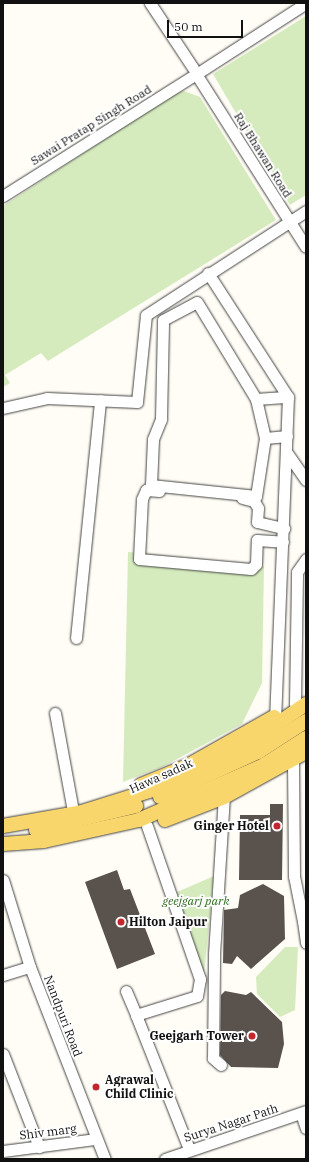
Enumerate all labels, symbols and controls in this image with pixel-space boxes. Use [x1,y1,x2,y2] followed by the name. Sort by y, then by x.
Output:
[169,12,245,38] scale bar
[174,19,203,34] text: 50 m
[28,82,154,168] street label: Sawai Pratap Singh Road
[231,110,295,200] street label: Raj Bhawan Road
[127,756,195,796] street label: Hawa sadak
[194,819,269,833] place label: Ginger Hotel
[272,821,282,831] marker: Ginger Hotel
[162,894,230,908] park label: geejgarj park
[129,915,207,929] place label: Hilton Jaipur
[116,917,126,927] marker: Hilton Jaipur
[41,973,85,1059] street label: Nandpuri Road
[149,1029,244,1043] place label: Geejgarh Tower
[247,1031,257,1041] marker: Geejgarh Tower
[105,1073,173,1101] place label: Agrawal Child Clinic
[90,1081,102,1093] marker: Agrawal Child Clinic
[182,1101,280,1145] street label: Surya Nagar Path
[19,1121,77,1143] street label: Shiv marg

